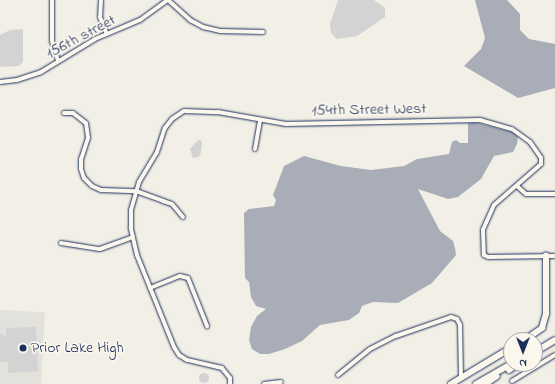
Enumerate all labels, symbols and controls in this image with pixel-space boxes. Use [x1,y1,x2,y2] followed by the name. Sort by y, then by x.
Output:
[43,11,119,63] street label: 156th street
[311,99,427,121] street label: 154th Street West
[503,332,543,372] north arrow
[31,338,123,358] place label: Prior Lake High
[18,343,28,353] marker: Prior Lake High
[519,355,527,371] text: N

